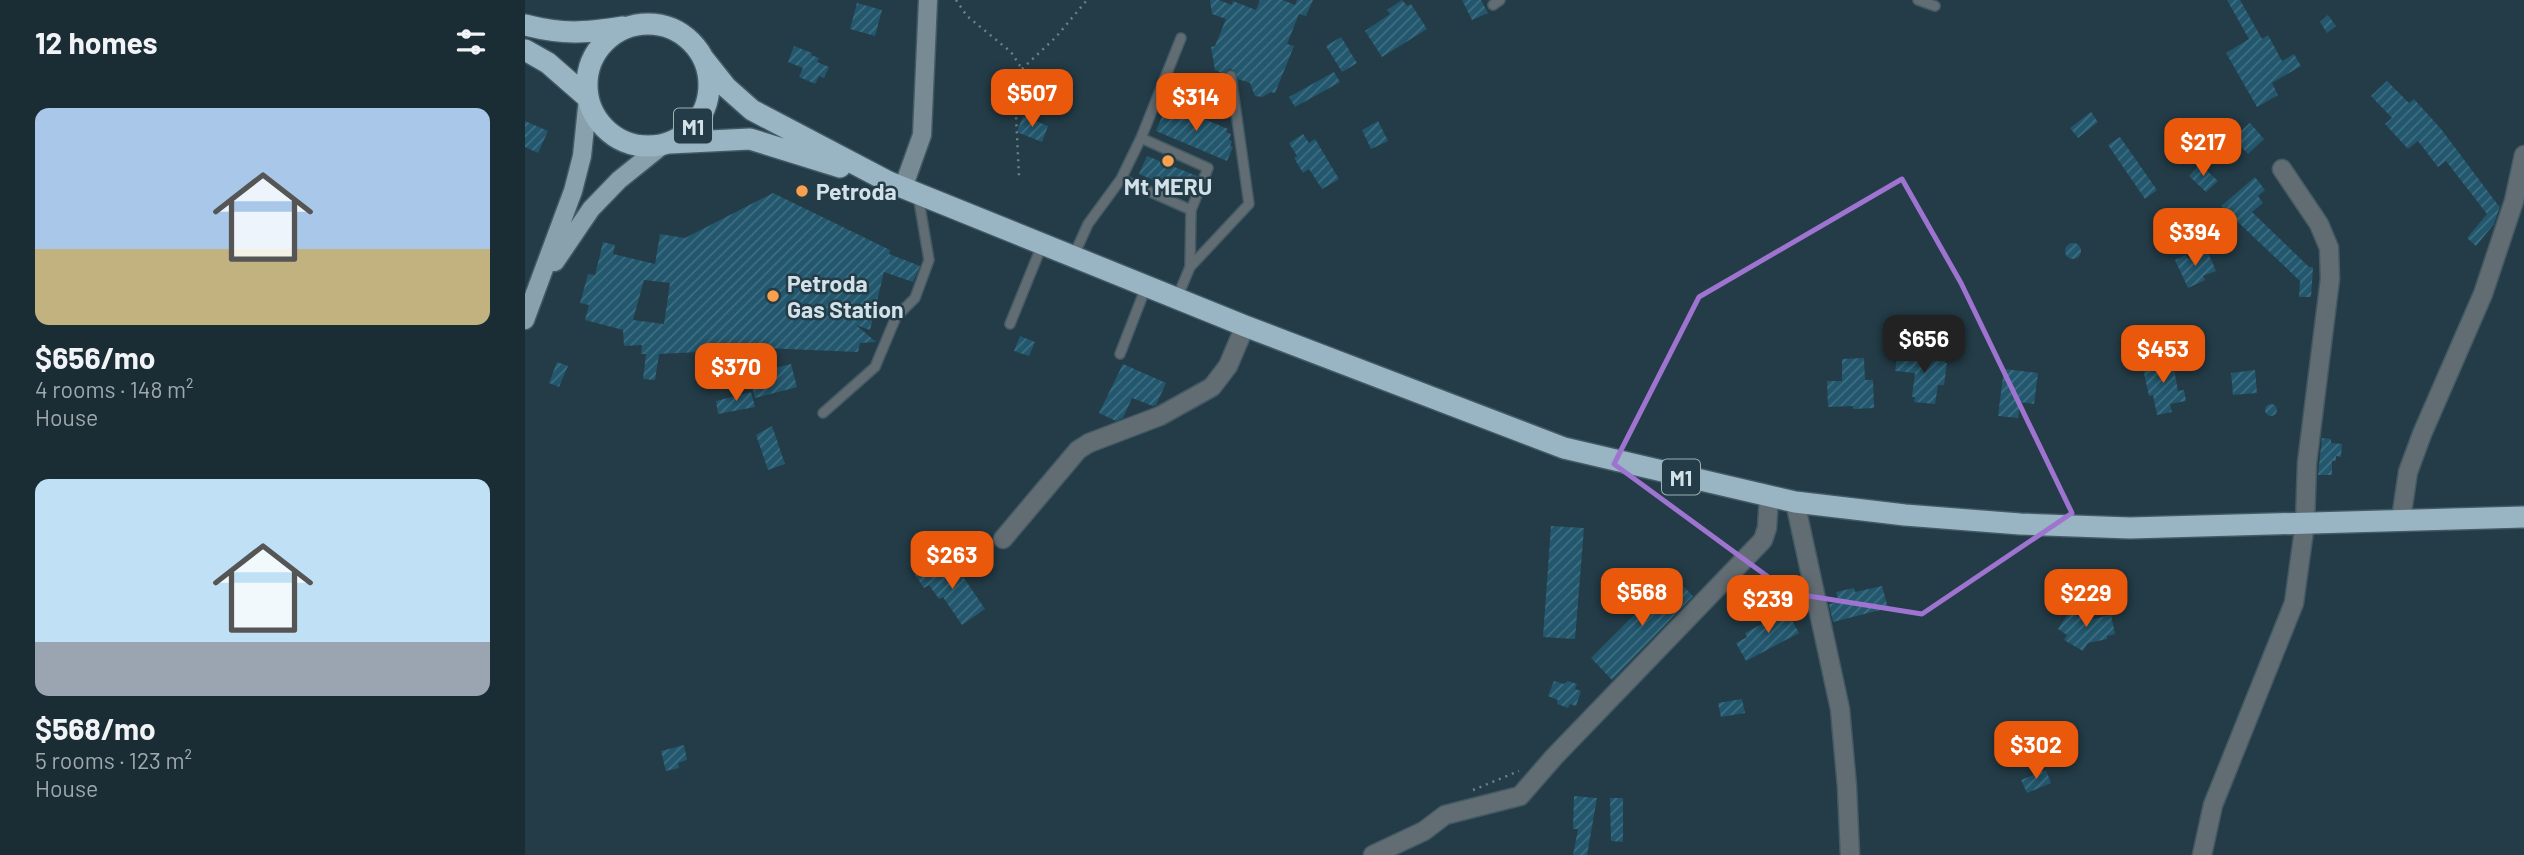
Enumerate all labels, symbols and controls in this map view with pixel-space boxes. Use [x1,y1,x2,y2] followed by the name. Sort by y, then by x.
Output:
[452,23,490,61] icon: filters
[35,24,158,60] text: 12 homes
[991,69,1073,129] pin: $507
[1155,74,1237,133] pin: $314
[1007,78,1057,106] text: $507
[1172,82,1220,110] text: $314
[674,108,712,144] road number: M1
[2162,118,2244,178] pin: $217
[2180,127,2226,155] text: $217
[1160,153,1176,169] marker: Mt MERU
[200,154,326,280] icon: home
[1124,172,1212,200] place label: Mt MERU
[816,177,897,205] place label: Petroda
[794,183,810,199] marker: Petroda
[2154,208,2236,268] pin: $394
[2169,217,2221,245] text: $394
[787,269,904,323] place label: Petroda Gas Station
[765,288,781,304] marker: Petroda Gas Station
[1883,316,1965,375] pin: $656
[1899,324,1949,352] text: $656
[2122,326,2204,385] pin: $453
[2137,334,2189,362] text: $453
[35,339,156,375] text: $656/mo
[695,344,777,403] pin: $370
[711,352,761,380] text: $370
[35,375,194,403] text: 4 rooms · 148 m²
[35,403,98,431] text: House
[1662,460,1700,494] road number: M1
[200,525,326,651] icon: home
[911,532,993,591] pin: $263
[927,540,977,568] text: $263
[1601,568,1683,628] pin: $568
[2045,570,2127,629] pin: $229
[1727,576,1809,635] pin: $239
[1617,577,1667,605] text: $568
[2060,578,2112,606] text: $229
[1743,584,1793,612] text: $239
[35,710,156,746] text: $568/mo
[1995,722,2077,781] pin: $302
[2010,730,2062,758] text: $302
[35,746,192,774] text: 5 rooms · 123 m²
[35,774,98,802] text: House

